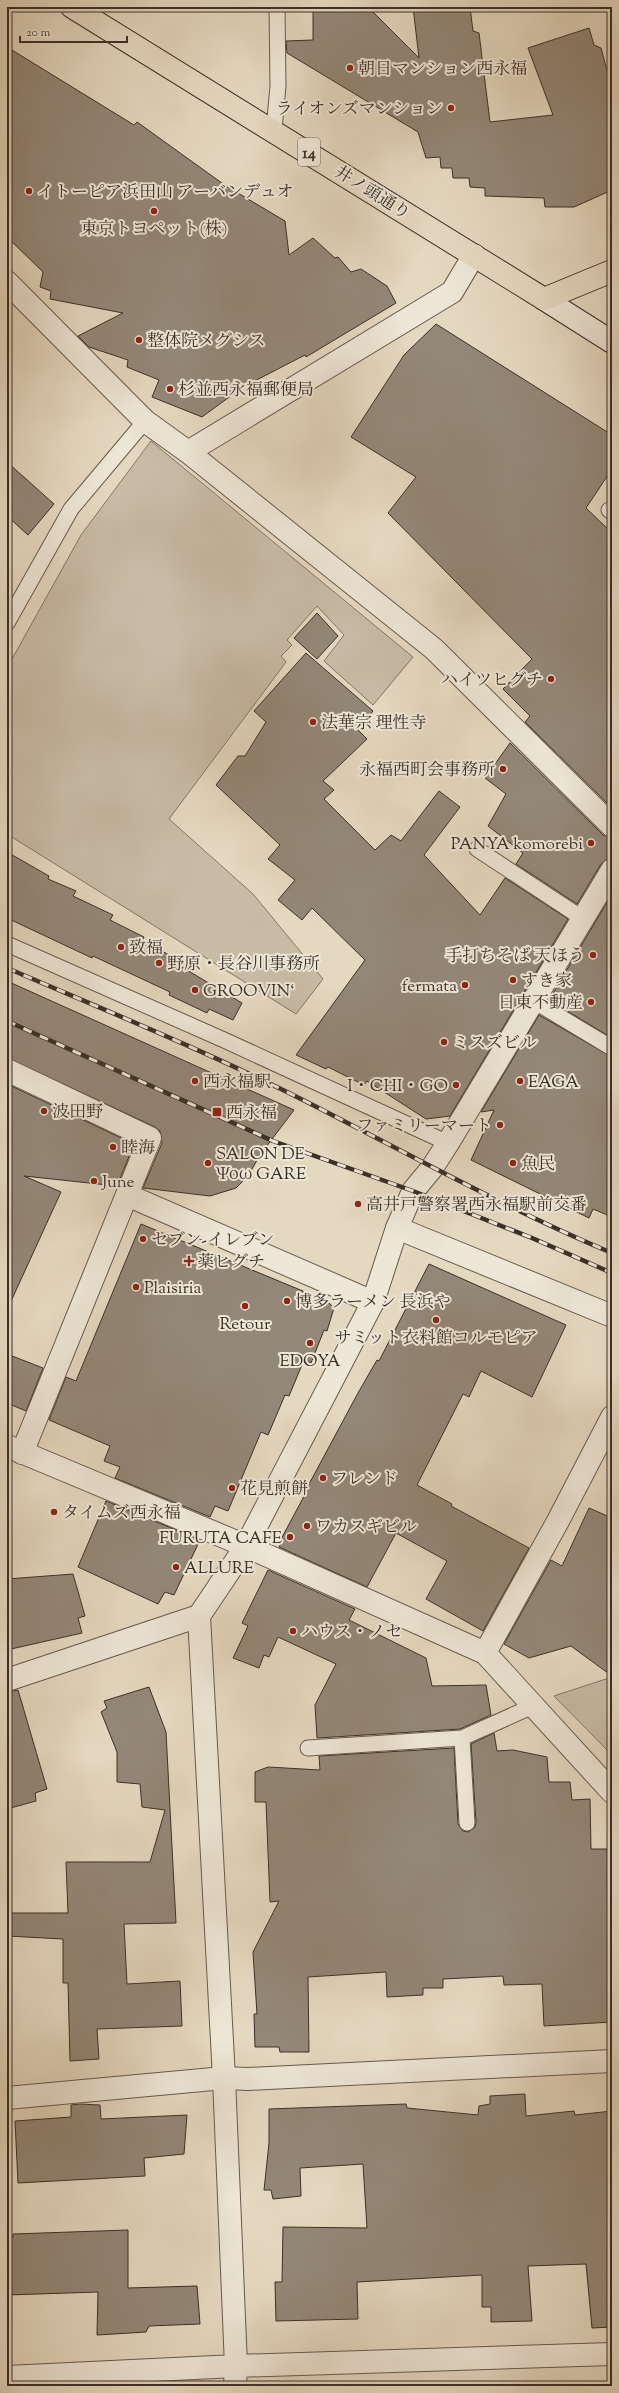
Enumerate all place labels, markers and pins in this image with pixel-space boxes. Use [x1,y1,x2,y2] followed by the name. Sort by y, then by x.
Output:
[358,58,527,82] place label: 朝日マンション西永福
[345,63,355,73] marker: 朝日マンション西永福
[276,98,443,122] place label: ライオンズマンション
[446,103,456,113] marker: ライオンズマンション
[37,181,294,205] place label: イトーピア浜田山 アーバンデュオ
[24,186,34,196] marker: イトーピア浜田山 アーバンデュオ
[149,206,159,216] marker: 東京トヨペット(株)
[80,218,228,242] place label: 東京トヨペット(株)
[147,330,266,354] place label: 整体院メグシス
[134,335,144,345] marker: 整体院メグシス
[178,379,314,403] place label: 杉並西永福郵便局
[165,384,175,394] marker: 杉並西永福郵便局
[441,669,543,693] place label: ハイツヒグチ
[546,674,556,684] marker: ハイツヒグチ
[321,712,427,736] place label: 法華宗 理性寺
[308,717,318,727] marker: 法華宗 理性寺
[359,759,495,783] place label: 永福西町会事務所
[498,764,508,774] marker: 永福西町会事務所
[451,833,583,857] place label: PANYA komorebi
[586,838,596,848] marker: PANYA komorebi
[129,937,163,961] place label: 致福
[116,942,126,952] marker: 致福
[445,945,585,969] place label: 手打ちそば 天ほう
[588,950,598,960] marker: 手打ちそば 天ほう
[167,953,320,977] place label: 野原・長谷川事務所
[154,958,164,968] marker: 野原・長谷川事務所
[521,970,572,994] place label: すき家
[402,975,457,999] place label: fermata
[508,975,518,985] marker: すき家
[203,980,295,1004] place label: GROOVIN‘
[460,980,470,990] marker: fermata
[190,985,200,995] marker: GROOVIN‘
[498,992,583,1016] place label: 日東不動産
[586,997,596,1007] marker: 日東不動産
[452,1032,537,1056] place label: ミスズビル
[439,1037,449,1047] marker: ミスズビル
[203,1071,271,1095] place label: 西永福駅
[528,1071,579,1095] place label: EAGA
[347,1075,448,1099] place label: I・CHI・GO
[190,1076,200,1086] marker: 西永福駅
[515,1076,525,1086] marker: EAGA
[451,1080,461,1090] marker: I・CHI・GO
[52,1101,103,1125] place label: 波田野
[226,1102,277,1126] place label: 西永福
[39,1106,49,1116] marker: 波田野
[211,1106,223,1118] marker: 西永福
[356,1115,492,1139] place label: ファミリーマート
[495,1120,505,1130] marker: ファミリーマート
[121,1137,155,1161] place label: 睦海
[108,1142,118,1152] marker: 睦海
[215,1143,306,1187] place label: SALON DE Ψοω GARE
[521,1153,555,1177] place label: 魚民
[203,1158,213,1168] marker: SALON DE Ψοω GARE
[508,1158,518,1168] marker: 魚民
[101,1171,135,1195] place label: June
[89,1176,99,1186] marker: June
[366,1194,587,1218] place label: 高井戸警察署西永福駅前交番
[353,1199,363,1209] marker: 高井戸警察署西永福駅前交番
[151,1229,274,1253] place label: セブン-イレブン
[138,1234,148,1244] marker: セブン-イレブン
[197,1251,265,1275] place label: 薬ヒグチ
[184,1256,194,1266] marker: 薬ヒグチ
[144,1277,202,1301] place label: Plaisiria
[131,1282,141,1292] marker: Plaisiria
[295,1291,451,1315] place label: 博多ラーメン 長浜や
[282,1296,292,1306] marker: 博多ラーメン 長浜や
[240,1301,250,1311] marker: Retour
[220,1313,271,1337] place label: Retour
[431,1315,441,1325] marker: サミット衣料館コルモピア
[334,1327,538,1351] place label: サミット衣料館コルモピア
[305,1338,315,1348] marker: EDOYA
[279,1350,341,1374] place label: EDOYA
[331,1468,398,1492] place label: フレンド
[318,1473,328,1483] marker: フレンド
[240,1478,308,1502] place label: 花見煎餅
[227,1483,237,1493] marker: 花見煎餅
[62,1502,181,1526] place label: タイムズ西永福
[49,1507,59,1517] marker: タイムズ西永福
[315,1516,417,1540] place label: ワカスギビル
[302,1521,312,1531] marker: ワカスギビル
[159,1527,282,1551] place label: FURUTA CAFE
[285,1532,295,1542] marker: FURUTA CAFE
[184,1557,254,1581] place label: ALLURE
[171,1562,181,1572] marker: ALLURE
[301,1621,402,1645] place label: ハウス・ノセ
[288,1626,298,1636] marker: ハウス・ノセ

